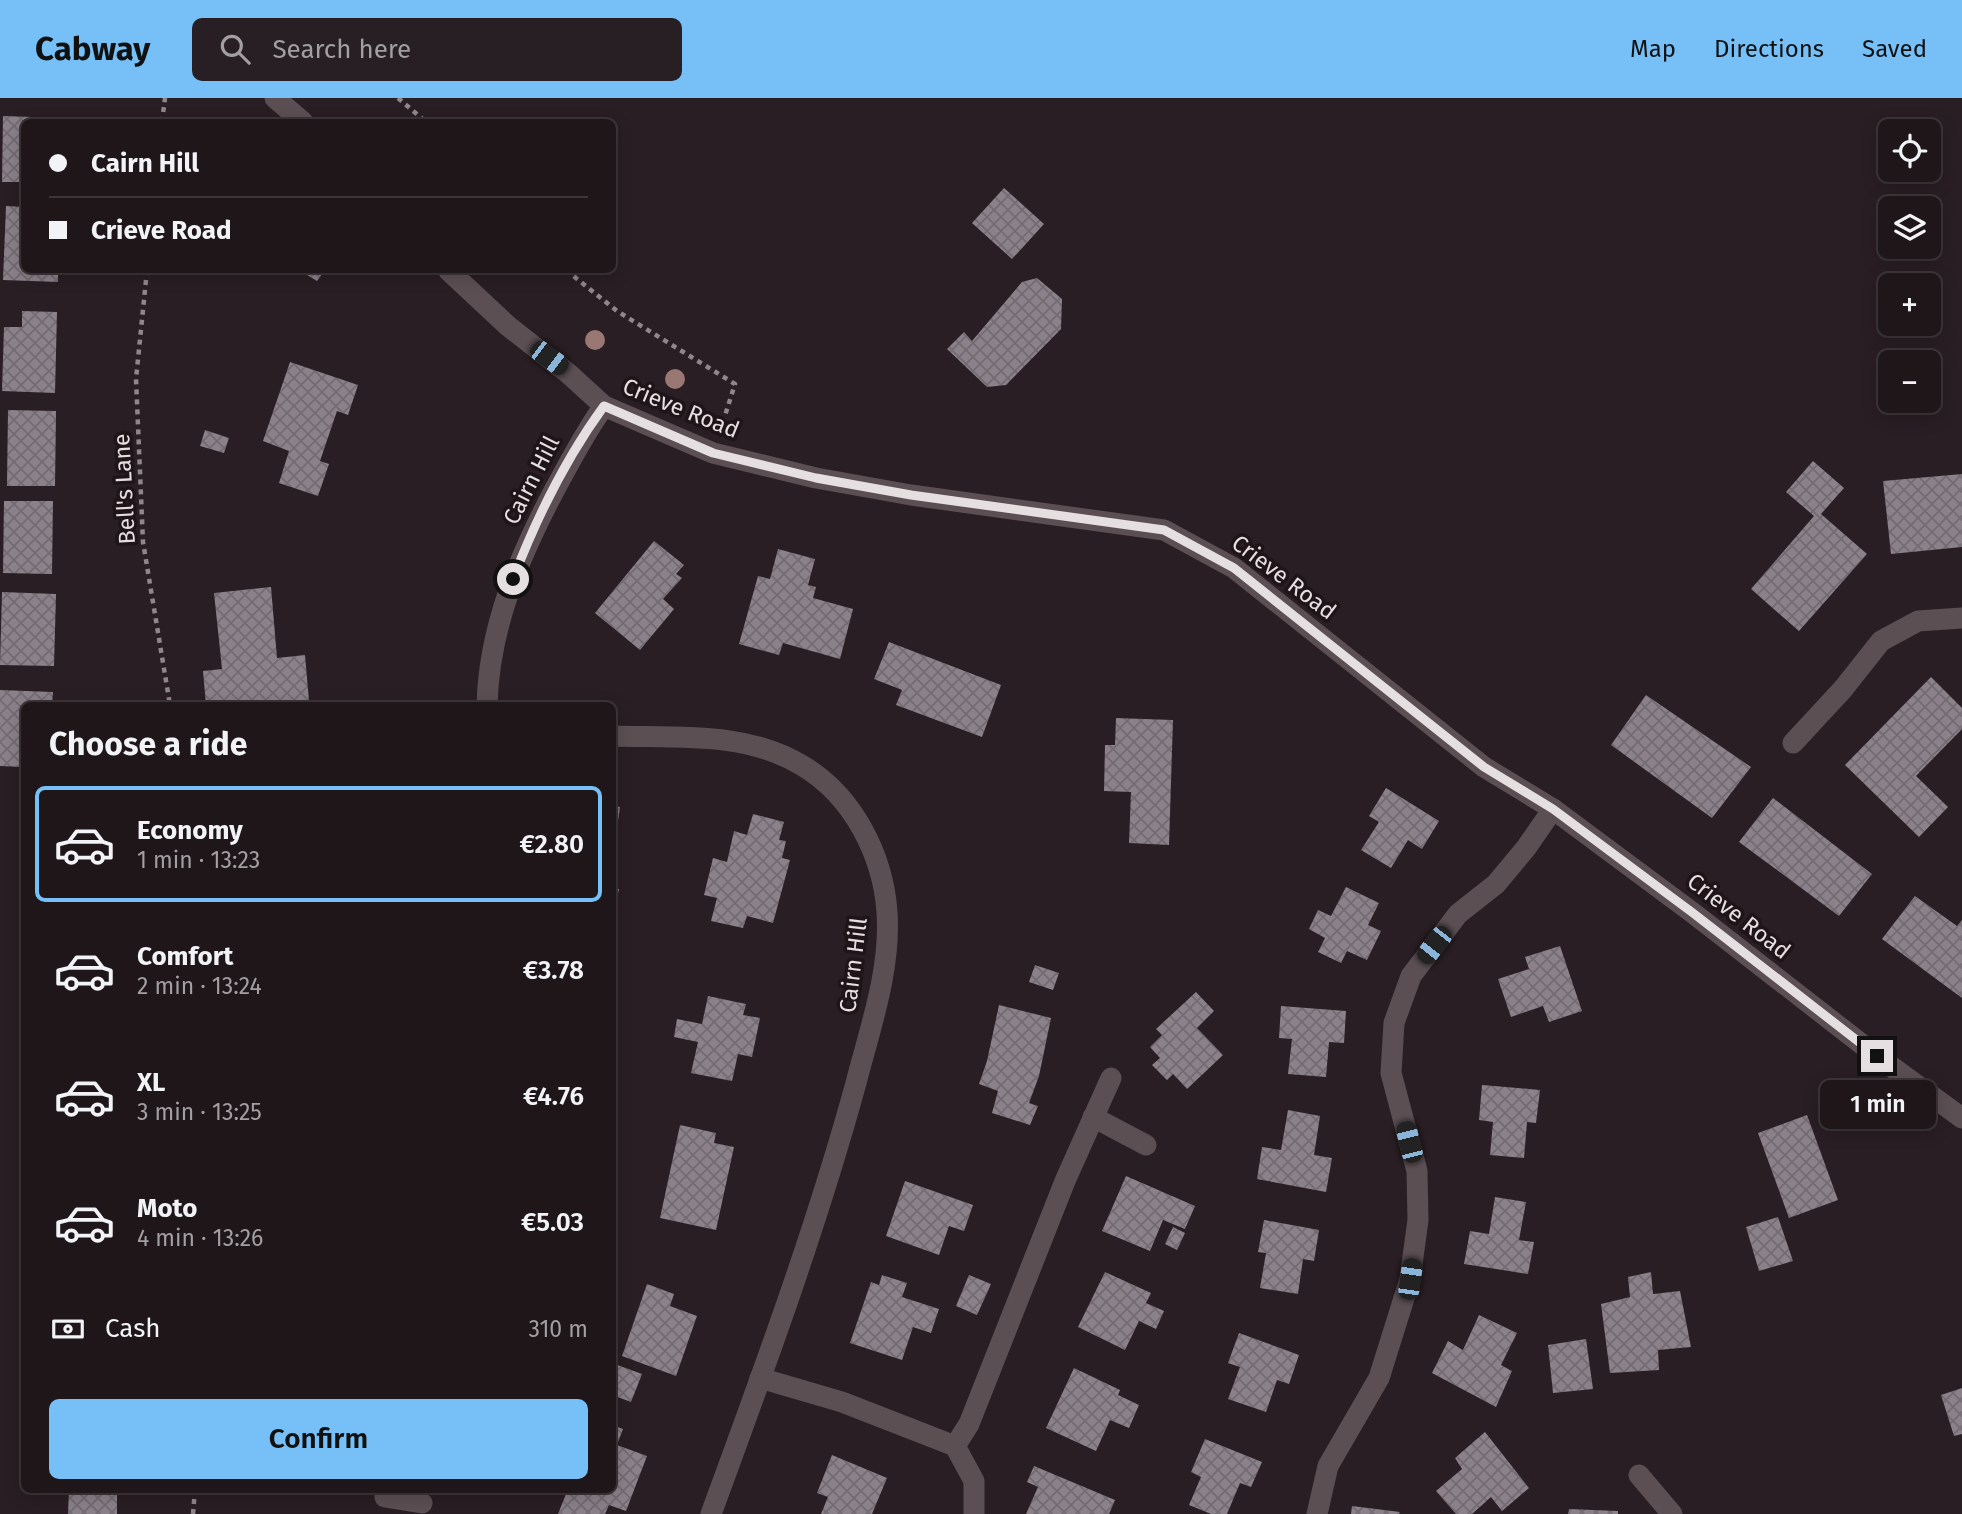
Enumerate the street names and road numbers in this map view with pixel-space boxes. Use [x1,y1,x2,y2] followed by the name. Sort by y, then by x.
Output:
[619,372,743,444] street label: Crieve Road
[497,431,565,529] street label: Cairn Hill
[107,433,141,545] street label: Bell's Lane
[1226,529,1342,625] street label: Crieve Road
[1682,867,1796,965] street label: Crieve Road
[833,916,873,1014] street label: Cairn Hill

